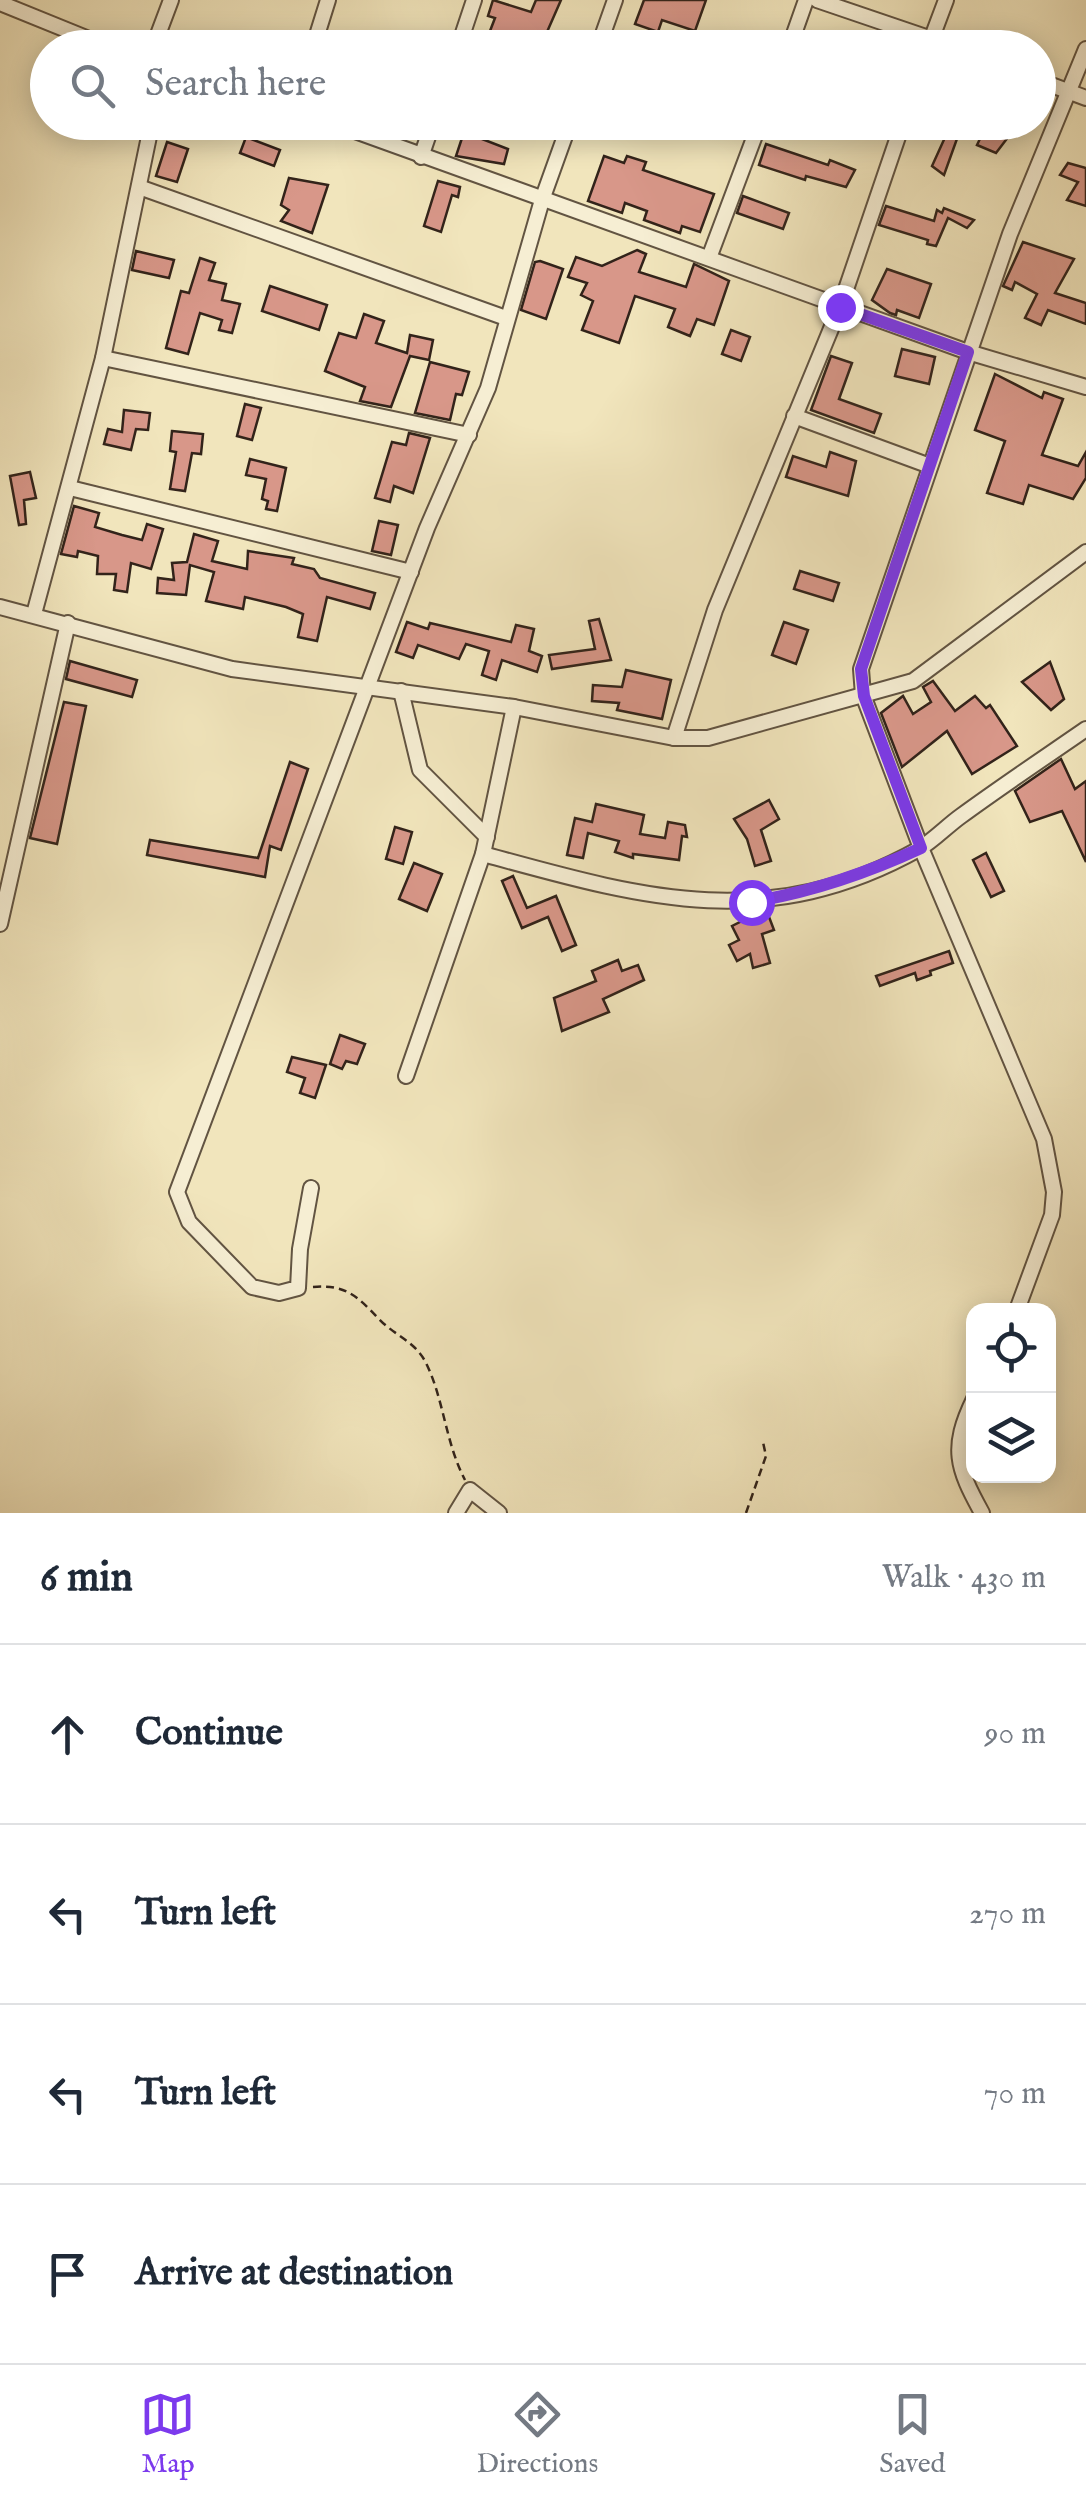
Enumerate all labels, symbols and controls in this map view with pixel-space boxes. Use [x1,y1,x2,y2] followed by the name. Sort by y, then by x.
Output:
[30,30,1056,140] search box
[65,58,120,113] icon: search
[145,61,326,109] text: Search here
[818,285,864,331] route end
[729,880,775,926] route start
[966,1303,1056,1483] map controls
[966,1303,1056,1393] button: locate
[966,1393,1056,1483] button: layers
[40,1552,133,1605] text: 6 min
[882,1558,1046,1599] text: Walk · 430 m
[40,1707,95,1762] icon: ahead
[135,1710,283,1758] text: Continue
[985,1714,1046,1755] text: 90 m
[40,1887,95,1942] icon: left
[135,1890,276,1938] text: Turn left
[969,1894,1046,1935] text: 270 m
[40,2067,95,2122] icon: left
[135,2070,276,2118] text: Turn left
[984,2074,1046,2115] text: 70 m
[40,2247,95,2302] icon: arrive
[135,2250,453,2298] text: Arrive at destination
[140,2387,195,2482] tab: Map
[476,2387,598,2482] tab: Directions
[879,2387,946,2482] tab: Saved

